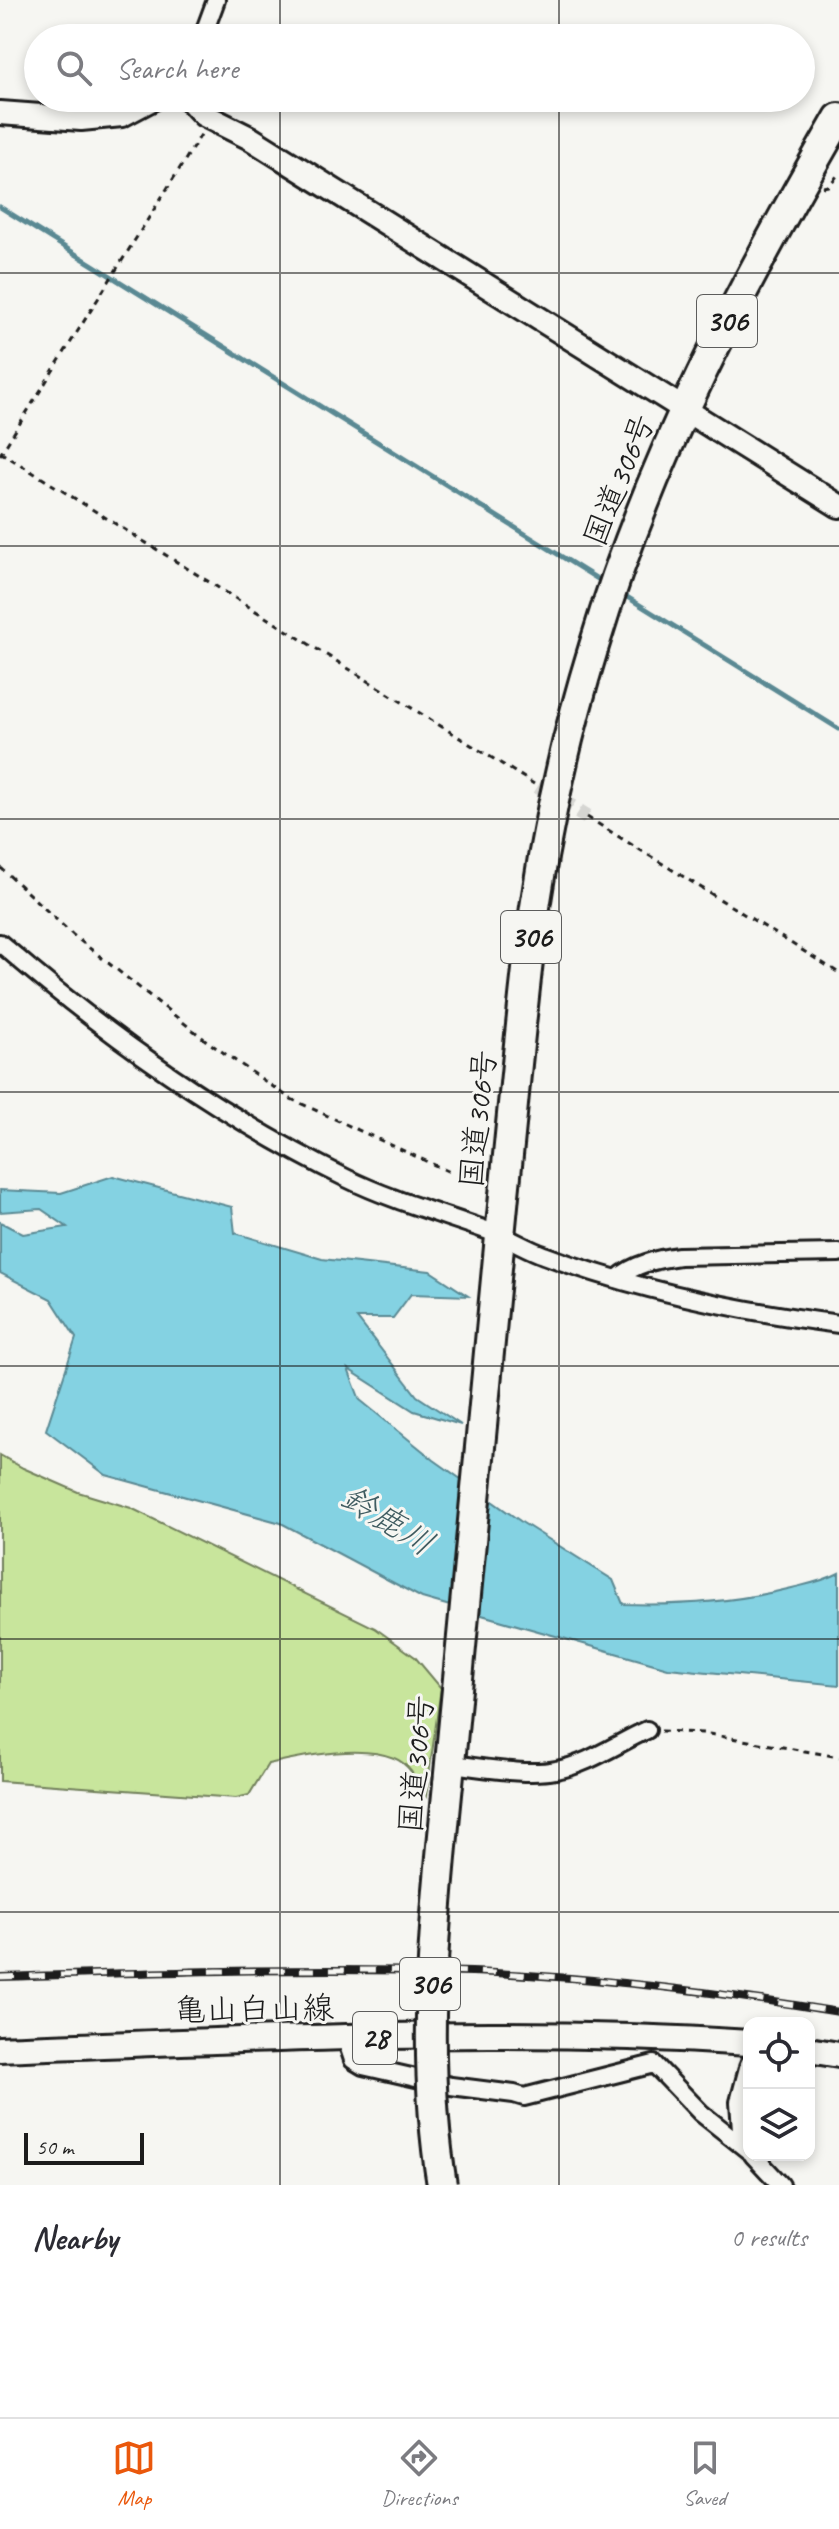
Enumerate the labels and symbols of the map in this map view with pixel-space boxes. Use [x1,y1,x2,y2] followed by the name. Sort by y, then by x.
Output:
[697,295,757,347] road number: 306
[574,408,664,552] street label: 国道306号
[501,911,561,963] road number: 306
[450,1048,506,1190] street label: 国道306号
[333,1475,443,1565] water label: 鈴鹿川
[390,1693,442,1835] street label: 国道306号
[400,1958,460,2010] road number: 306
[174,1987,334,2031] street label: 亀山白山線
[353,2012,397,2064] road number: 28
[24,2129,144,2165] scale bar

